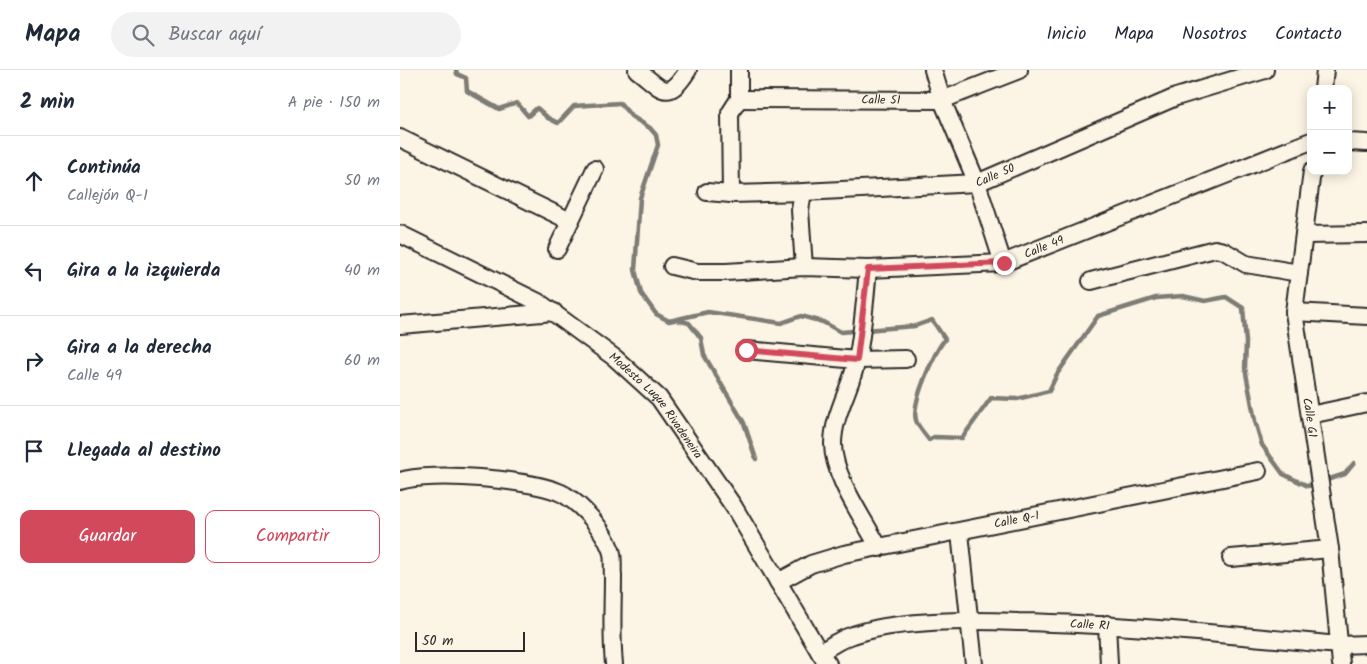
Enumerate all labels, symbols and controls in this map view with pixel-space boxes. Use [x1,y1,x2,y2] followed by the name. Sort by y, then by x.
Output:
[111,12,461,57] search box
[25,15,81,54] text: Mapa
[169,20,261,50] text: Buscar aquí
[1046,20,1086,49] text: Inicio
[1114,20,1154,49] text: Mapa
[1182,20,1247,49] text: Nosotros
[1275,20,1342,49] text: Contacto
[129,21,157,49] icon: search
[1307,85,1352,175] map controls
[1307,85,1352,130] button: +
[20,86,75,119] text: 2 min
[288,90,380,115] text: A pie · 150 m
[861,90,901,109] street label: Calle 51
[1307,130,1352,175] button: −
[67,153,141,183] text: Continúa
[972,158,1018,192] street label: Calle 50
[20,167,48,195] icon: ahead
[344,168,380,193] text: 50 m
[67,183,148,208] text: Callejón Q-1
[1021,230,1067,263] street label: Calle 49
[993,252,1016,275] route end
[67,256,220,286] text: Gira a la izquierda
[20,257,48,285] icon: left
[344,258,380,283] text: 40 m
[67,333,212,363] text: Gira a la derecha
[735,339,758,362] route start
[20,347,48,375] icon: right
[605,347,708,463] street label: Modesto Luque Rivadeneira
[344,348,380,373] text: 60 m
[67,363,122,388] text: Calle 49
[1298,396,1322,439] street label: Calle G1
[67,436,221,466] text: Llegada al destino
[20,437,48,465] icon: arrive
[992,506,1041,533] street label: Calle Q-1
[20,510,195,563] button: Guardar
[205,510,380,563] button: Compartir
[1070,614,1110,635] street label: Calle R1
[415,629,525,652] scale bar
[422,630,453,652] text: 50 m

